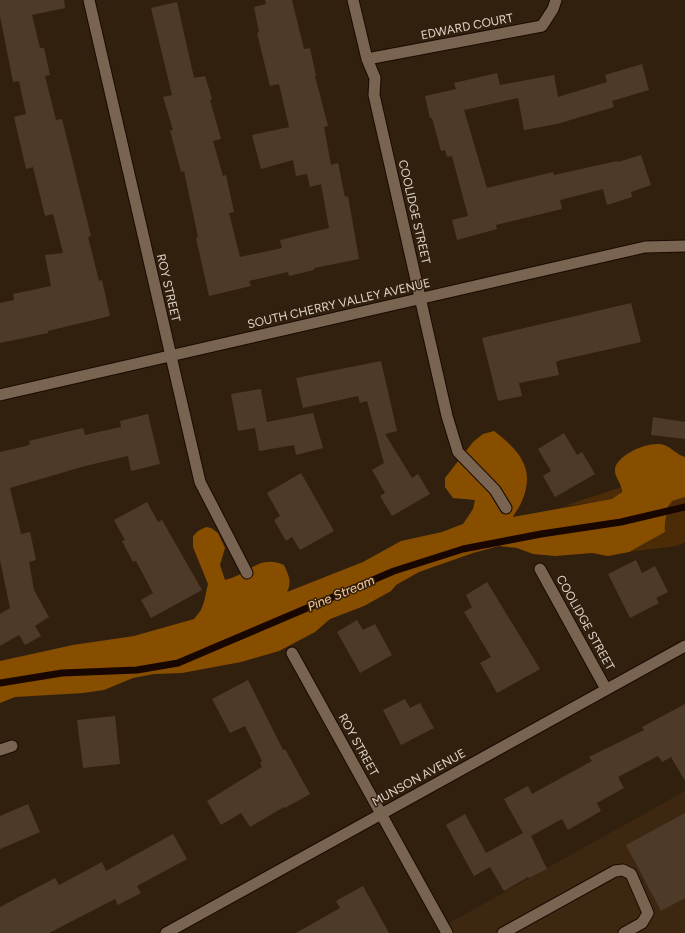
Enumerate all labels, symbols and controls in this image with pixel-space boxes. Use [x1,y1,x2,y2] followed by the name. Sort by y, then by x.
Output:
[420,11,514,43] street label: EDWARD COURT
[395,158,433,266] street label: COOLIDGE STREET
[153,253,183,323] street label: ROY STREET
[246,276,432,332] street label: SOUTH CHERRY VALLEY AVENUE
[305,573,377,615] water label: Pine Stream
[553,573,617,673] street label: COOLIDGE STREET
[335,711,381,779] street label: ROY STREET
[370,746,468,810] street label: MUNSON AVENUE

